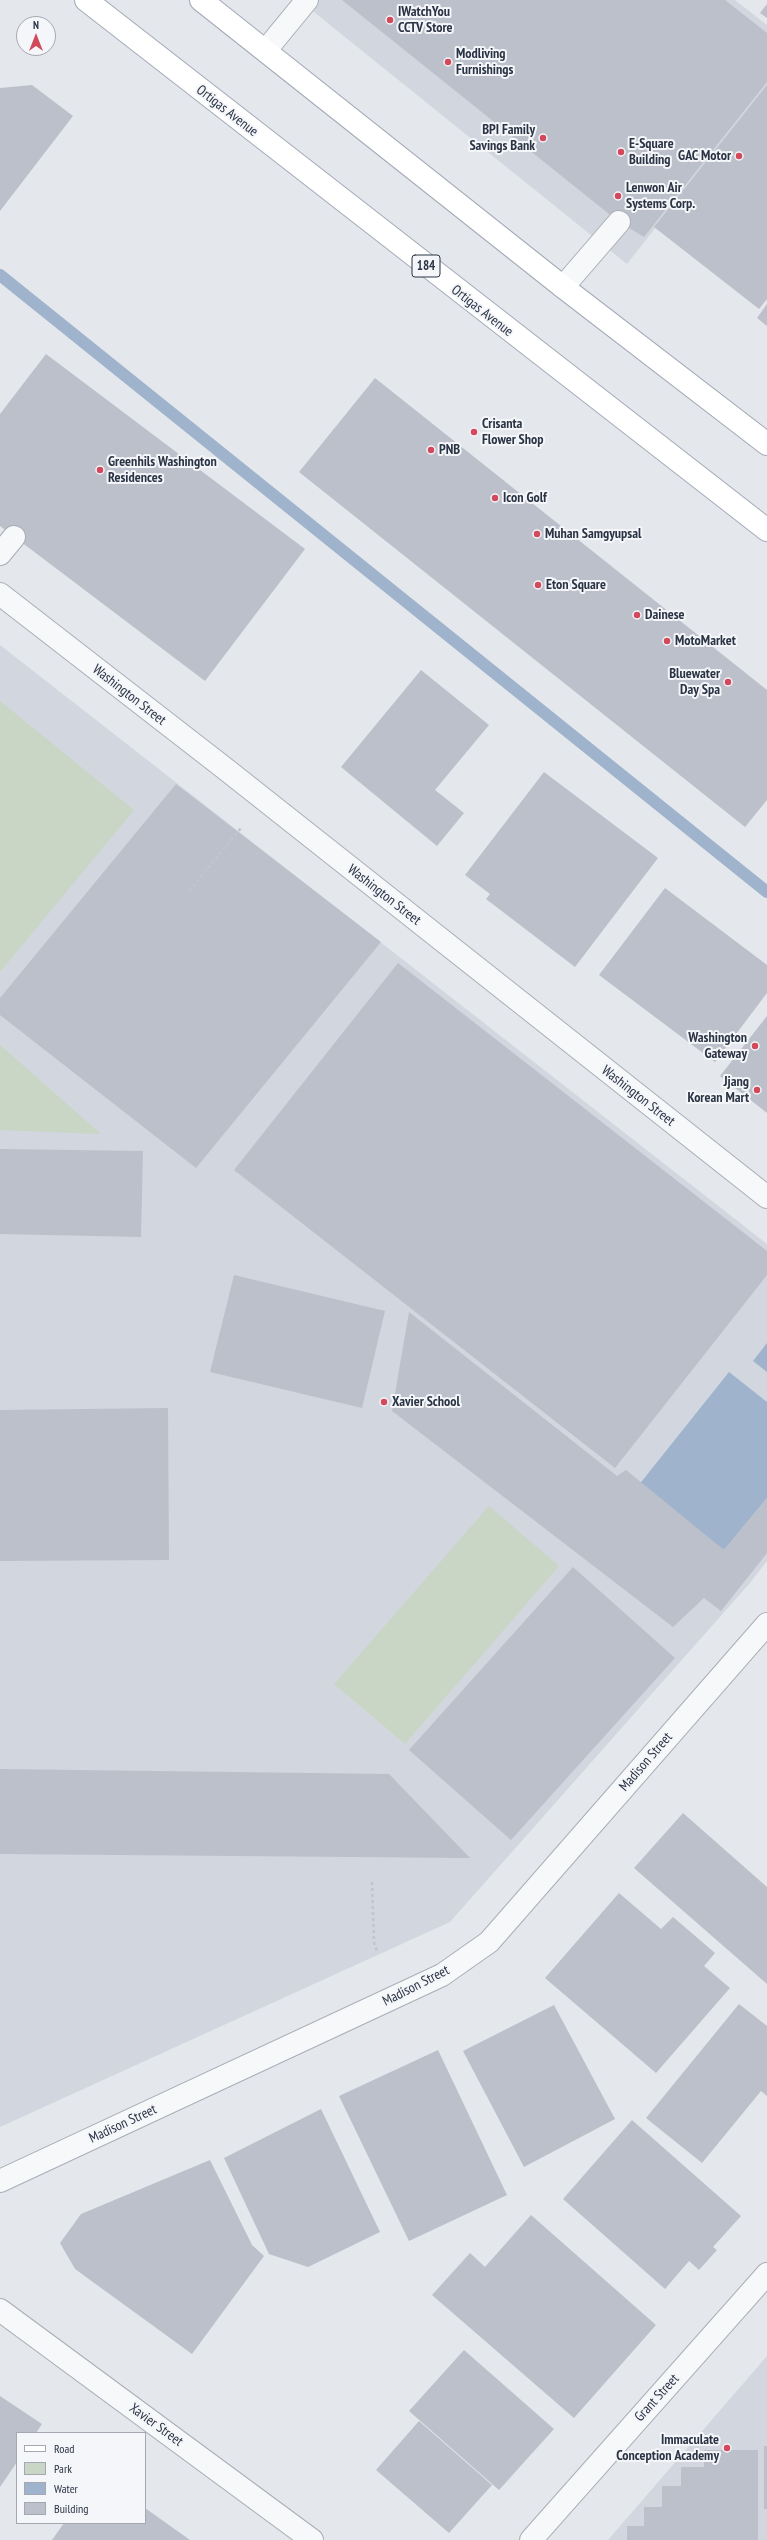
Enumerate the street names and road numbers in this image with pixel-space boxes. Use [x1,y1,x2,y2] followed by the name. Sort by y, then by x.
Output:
[193,82,261,140] street label: Ortigas Avenue
[412,255,440,277] road number: 184
[448,282,516,340] street label: Ortigas Avenue
[89,661,169,729] street label: Washington Street
[344,861,424,929] street label: Washington Street
[598,1062,678,1130] street label: Washington Street
[616,1729,676,1795] street label: Madison Street
[380,1962,452,2010] street label: Madison Street
[87,2101,159,2147] street label: Madison Street
[631,2371,683,2425] street label: Grant Street
[126,2400,186,2450] street label: Xavier Street

